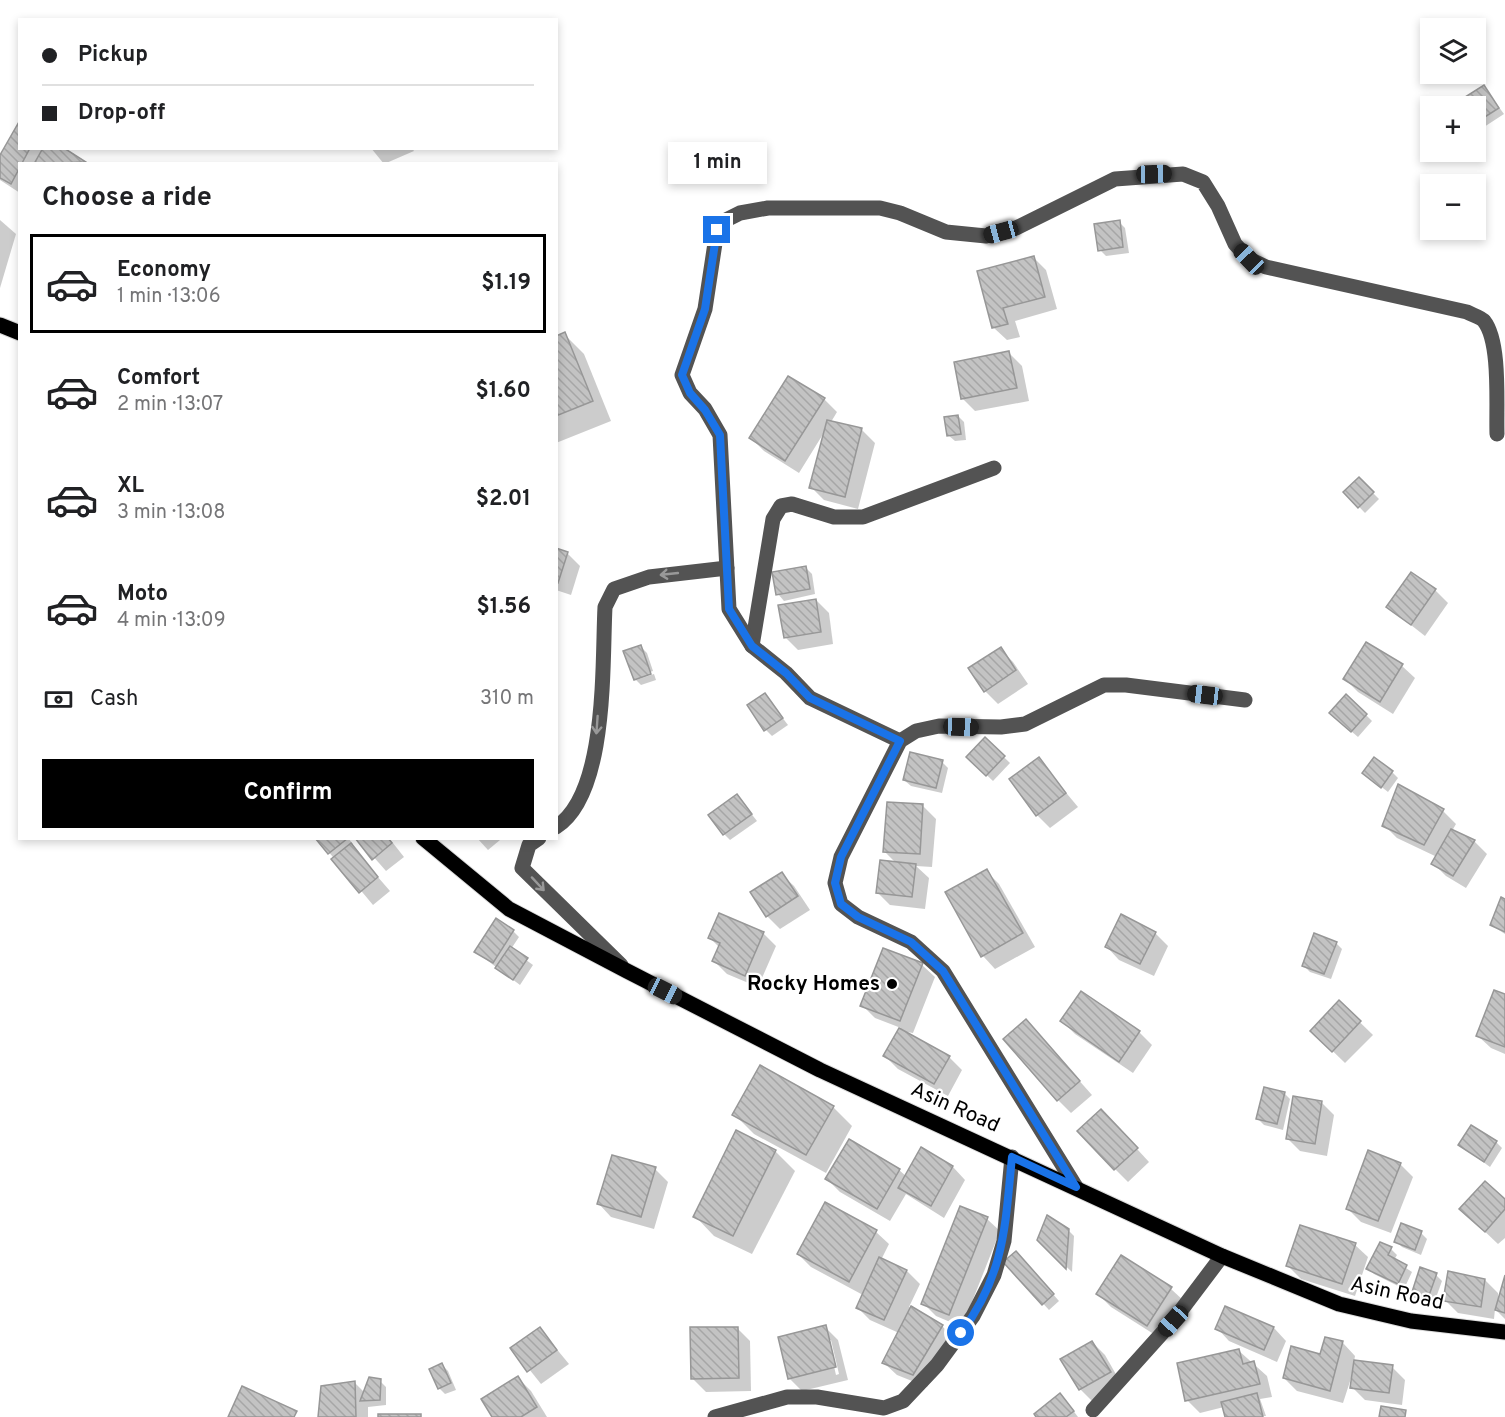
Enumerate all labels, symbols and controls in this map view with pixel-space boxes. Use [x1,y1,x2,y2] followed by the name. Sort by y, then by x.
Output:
[1420,18,1486,240] map controls
[1420,18,1486,84] button: layers
[78,42,148,69] text: Pickup
[1420,96,1486,162] button: +
[78,100,165,127] text: Drop-off
[668,143,766,185] callout: 1 min
[693,150,742,176] text: 1 min
[1136,165,1172,183] car
[1420,174,1486,240] button: −
[42,181,212,215] text: Choose a ride
[703,216,730,243] route end
[981,219,1021,245] car
[1230,240,1268,278] car
[45,257,99,311] icon: car
[117,257,211,284] text: Economy
[481,270,531,297] text: $1.19
[117,284,221,310] text: 1 min · 13:06
[45,365,99,419] icon: car
[117,365,200,392] text: Comfort
[475,378,531,405] text: $1.60
[117,392,223,418] text: 2 min · 13:07
[45,473,99,527] icon: car
[117,473,144,500] text: XL
[476,486,531,513] text: $2.01
[117,500,225,526] text: 3 min · 13:08
[659,569,679,580] one-way arrow
[45,581,99,635] icon: car
[117,581,168,608] text: Moto
[477,594,531,621] text: $1.56
[117,608,226,634] text: 4 min · 13:09
[42,683,75,716] icon: cash
[1186,684,1224,706] car
[90,686,139,713] text: Cash
[480,686,534,712] text: 310 m
[592,714,603,734] one-way arrow
[943,717,979,737] car
[42,759,534,828] button: Confirm
[531,877,545,892] one-way arrow
[747,971,880,998] place label: Rocky Homes
[645,975,685,1007] car
[885,977,899,991] marker: Rocky Homes
[906,1076,1004,1140] street label: Asin Road
[1348,1271,1446,1317] street label: Asin Road
[1154,1302,1192,1340] car
[947,1319,974,1346] route start

